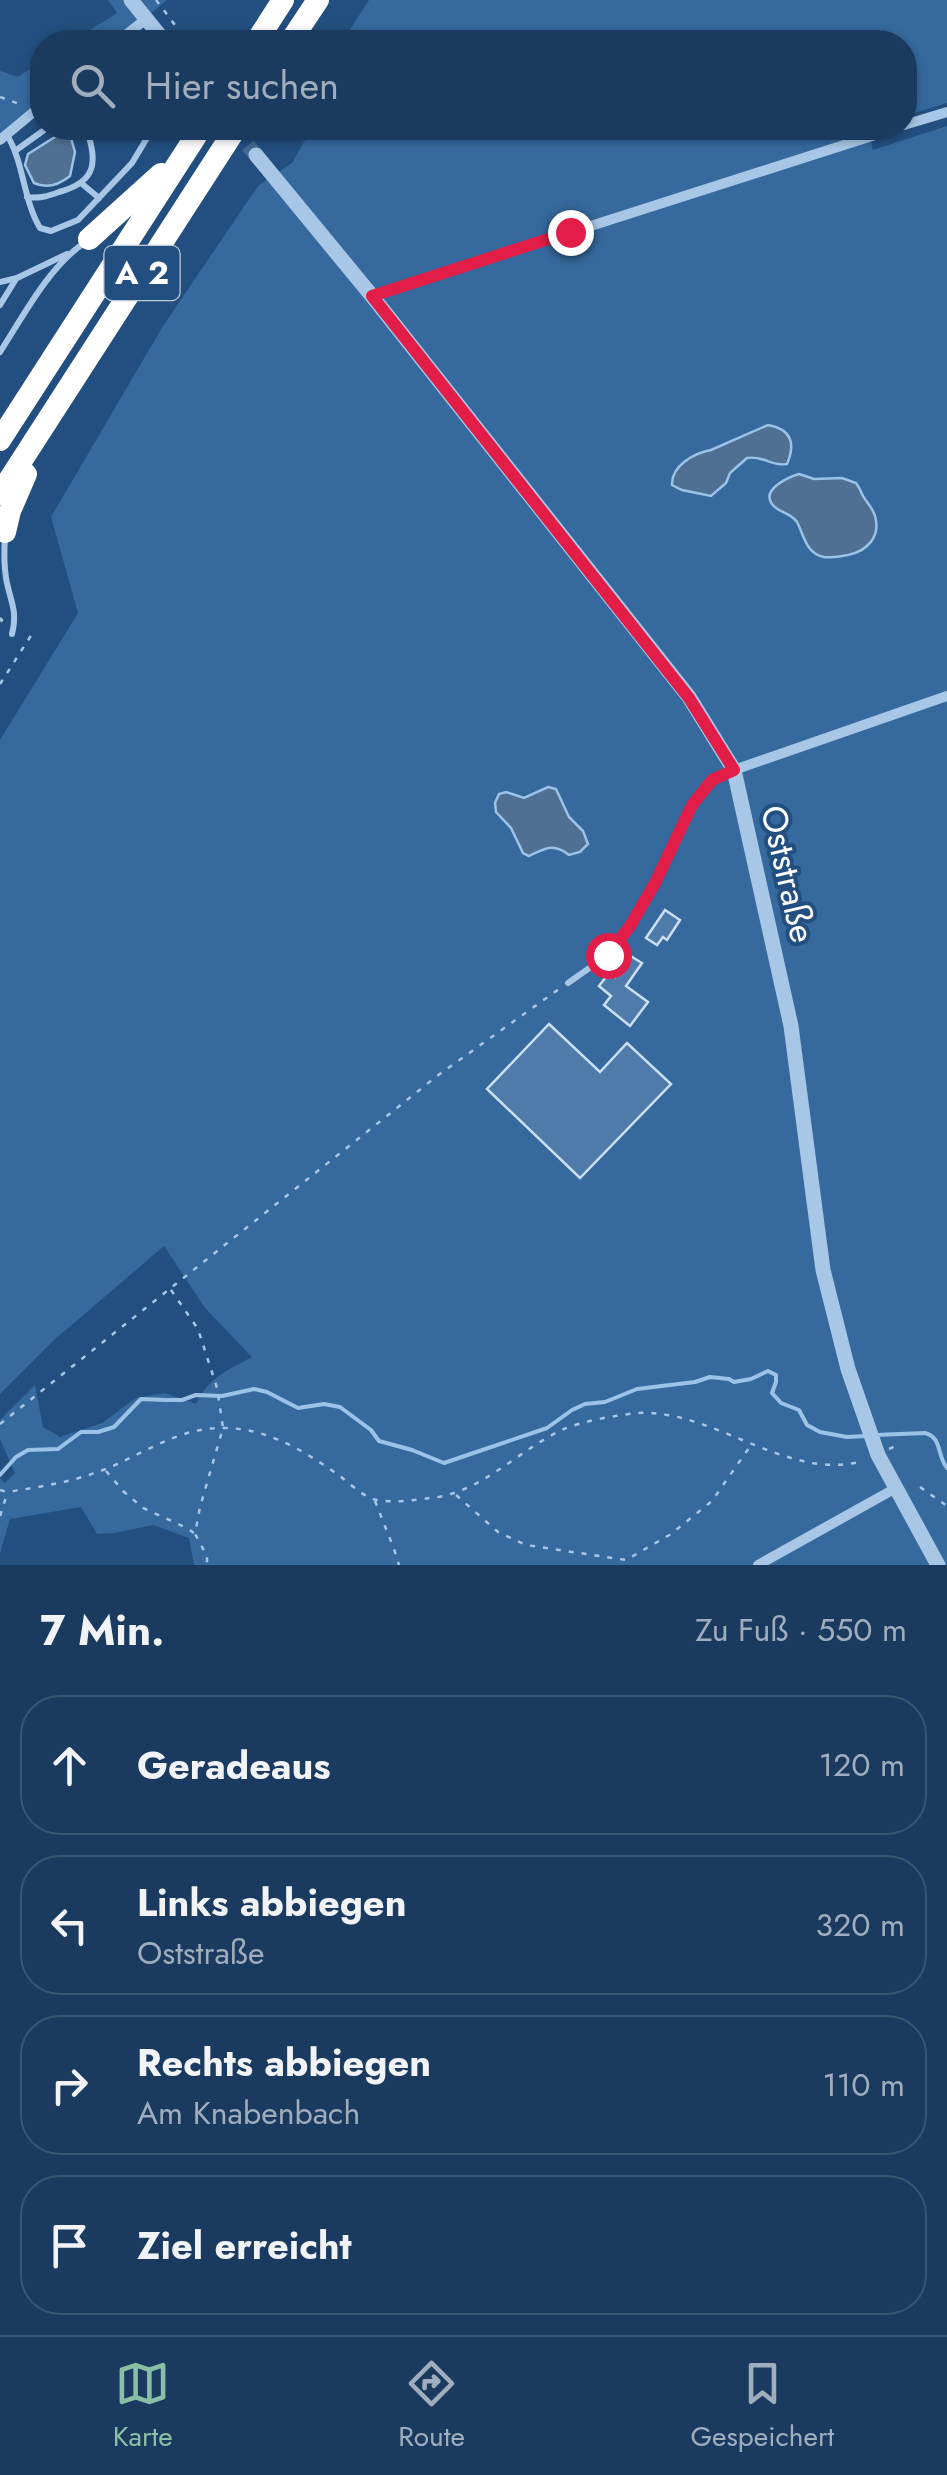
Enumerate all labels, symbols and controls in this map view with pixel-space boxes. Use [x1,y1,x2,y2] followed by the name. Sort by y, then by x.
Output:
[30,30,917,140] search box
[65,58,120,113] icon: search
[145,58,339,113] text: Hier suchen
[548,210,594,256] route end
[104,246,180,300] road number: A 2
[748,801,828,947] street label: Oststraße
[586,933,632,979] route start
[40,1600,165,1661] text: 7 Min.
[695,1607,907,1653] text: Zu Fuß · 550 m
[42,1738,97,1793] icon: ahead
[137,1738,331,1793] text: Geradeaus
[819,1742,905,1788] text: 120 m
[137,1875,407,1930] text: Links abbiegen
[42,1898,97,1953] icon: left
[816,1902,905,1948] text: 320 m
[137,1930,264,1976] text: Oststraße
[137,2035,431,2090] text: Rechts abbiegen
[42,2058,97,2113] icon: right
[822,2062,905,2108] text: 110 m
[137,2090,360,2136] text: Am Knabenbach
[42,2218,97,2273] icon: arrive
[137,2218,352,2273] text: Ziel erreicht
[113,2356,173,2457] tab: Karte
[398,2356,465,2457] tab: Route
[690,2356,834,2457] tab: Gespeichert

